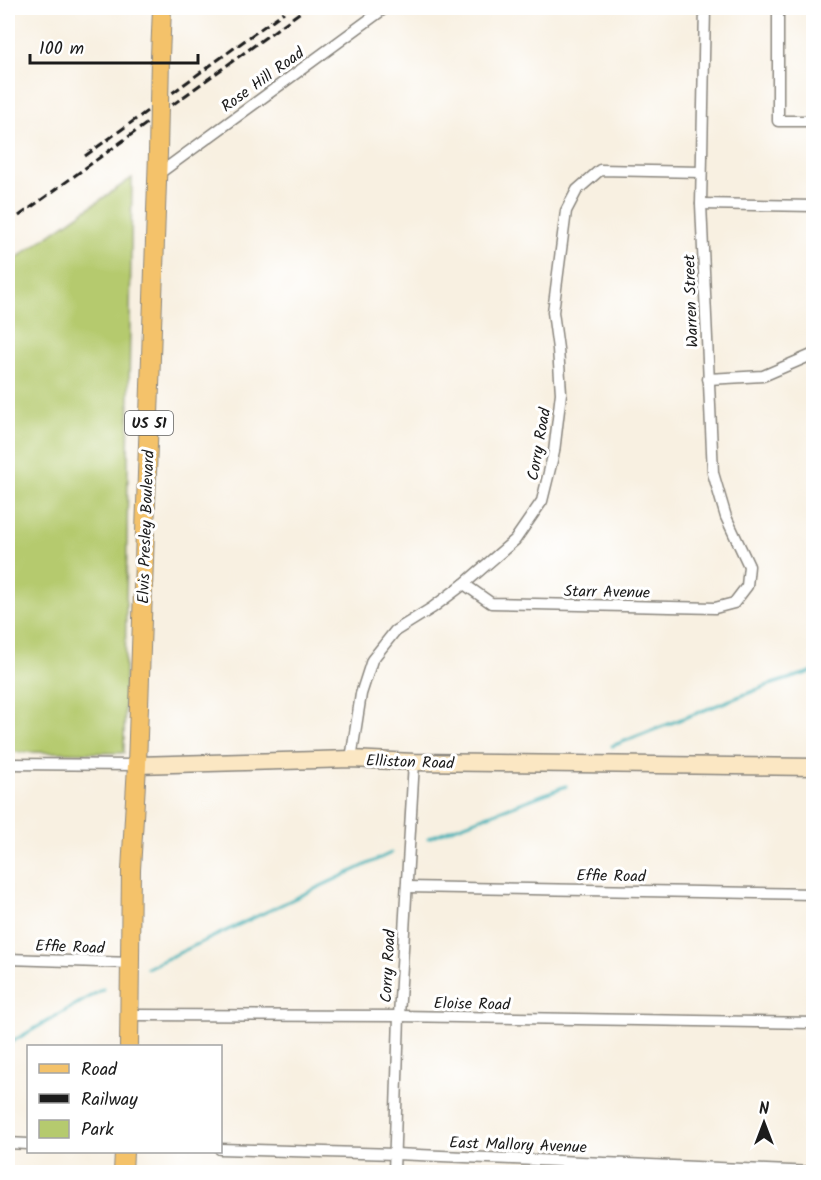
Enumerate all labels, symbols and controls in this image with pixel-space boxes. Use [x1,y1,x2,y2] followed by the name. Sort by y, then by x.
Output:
[30,27,198,65] scale bar
[39,35,84,64] text: 100 m
[216,41,311,119] street label: Rose Hill Road
[677,253,706,348] street label: Warren Street
[521,405,558,483] street label: Corry Road
[125,411,173,435] road number: US 51
[131,449,162,604] street label: Elvis Presley Boulevard
[564,579,650,606] street label: Starr Avenue
[365,748,456,777] street label: Elliston Road
[576,863,647,890] street label: Effie Road
[374,928,403,1003] street label: Corry Road
[35,934,106,961] street label: Effie Road
[433,991,512,1018] street label: Eloise Road
[27,1045,222,1153] legend
[81,1056,118,1085] text: Road
[81,1086,138,1115] text: Railway
[734,1093,794,1153] north arrow
[759,1097,769,1122] text: N
[81,1116,114,1145] text: Park
[449,1131,587,1160] street label: East Mallory Avenue

